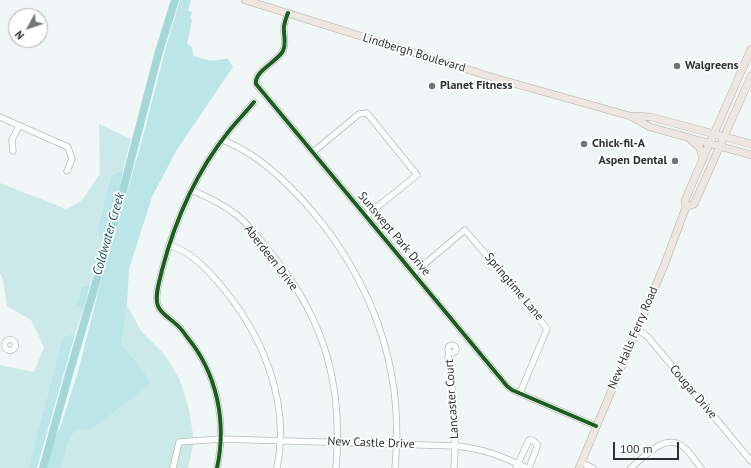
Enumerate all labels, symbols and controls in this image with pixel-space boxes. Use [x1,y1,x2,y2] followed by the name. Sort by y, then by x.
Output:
[8,8,48,48] north arrow
[12,28,27,42] text: N
[361,30,467,76] street label: Lindbergh Boulevard
[685,59,739,73] place label: Walgreens
[672,61,682,71] marker: Walgreens
[440,79,512,93] place label: Planet Fitness
[427,81,437,91] marker: Planet Fitness
[592,137,645,151] place label: Chick-fil-A
[579,139,589,149] marker: Chick-fil-A
[598,154,667,168] place label: Aspen Dental
[670,156,680,166] marker: Aspen Dental
[355,189,433,279] street label: Sunswept Park Drive
[90,191,128,277] water label: Coldwater Creek
[241,222,301,294] street label: Aberdeen Drive
[481,250,547,324] street label: Springtime Lane
[605,285,661,391] street label: New Halls Ferry Road
[442,359,462,439] street label: Lancaster Court
[666,362,720,422] street label: Cougar Drive
[327,434,415,452] street label: New Castle Drive
[615,434,681,460] scale bar
[620,441,653,456] text: 100 m

